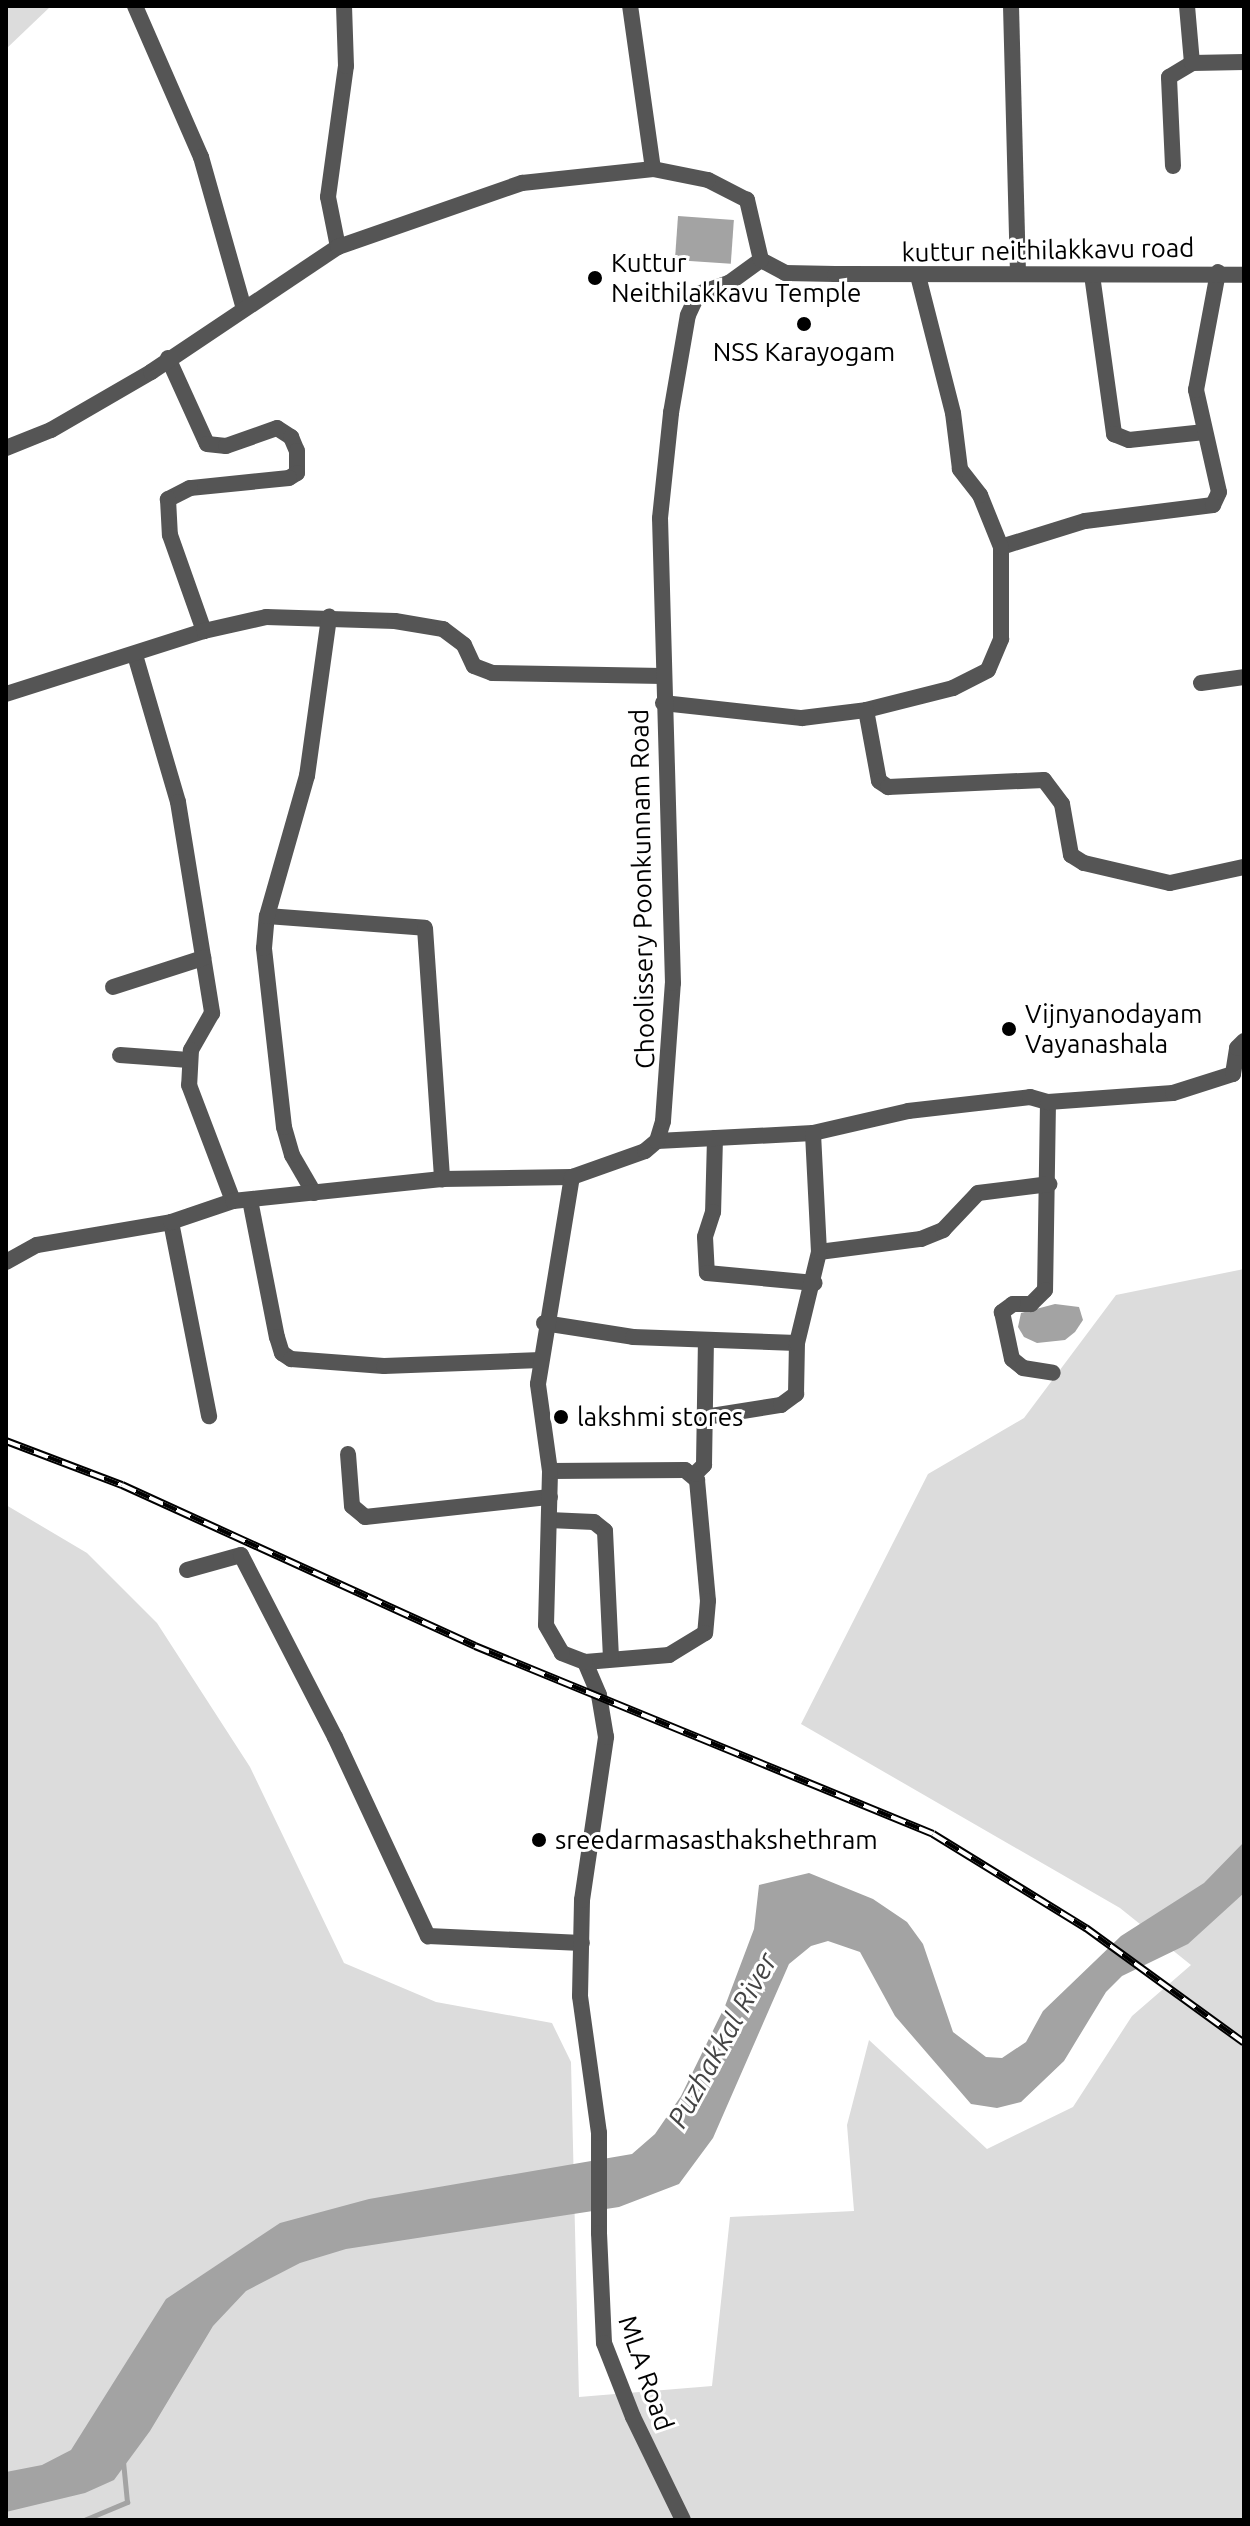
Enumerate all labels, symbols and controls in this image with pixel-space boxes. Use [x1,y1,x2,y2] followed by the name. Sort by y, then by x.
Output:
[901,232,1195,268] street label: kuttur neithilakkavu road
[611,247,861,308] place label: Kuttur Neithilakkavu Temple
[586,269,604,287] marker: Kuttur Neithilakkavu Temple
[795,315,813,333] marker: NSS Karayogam
[713,336,895,368] place label: NSS Karayogam
[623,709,661,1069] street label: Choolissery Poonkunnam Road
[1025,998,1202,1060] place label: Vijnyanodayam Vayanashala
[1000,1020,1018,1038] marker: Vijnyanodayam Vayanashala
[577,1401,743,1433] place label: lakshmi stores
[552,1408,570,1426] marker: lakshmi stores
[555,1824,878,1856] place label: sreedarmasasthakshethram
[530,1831,548,1849] marker: sreedarmasasthakshethram
[660,1947,784,2133] water label: Puzhakkal River
[612,2312,680,2434] street label: MLA Road

